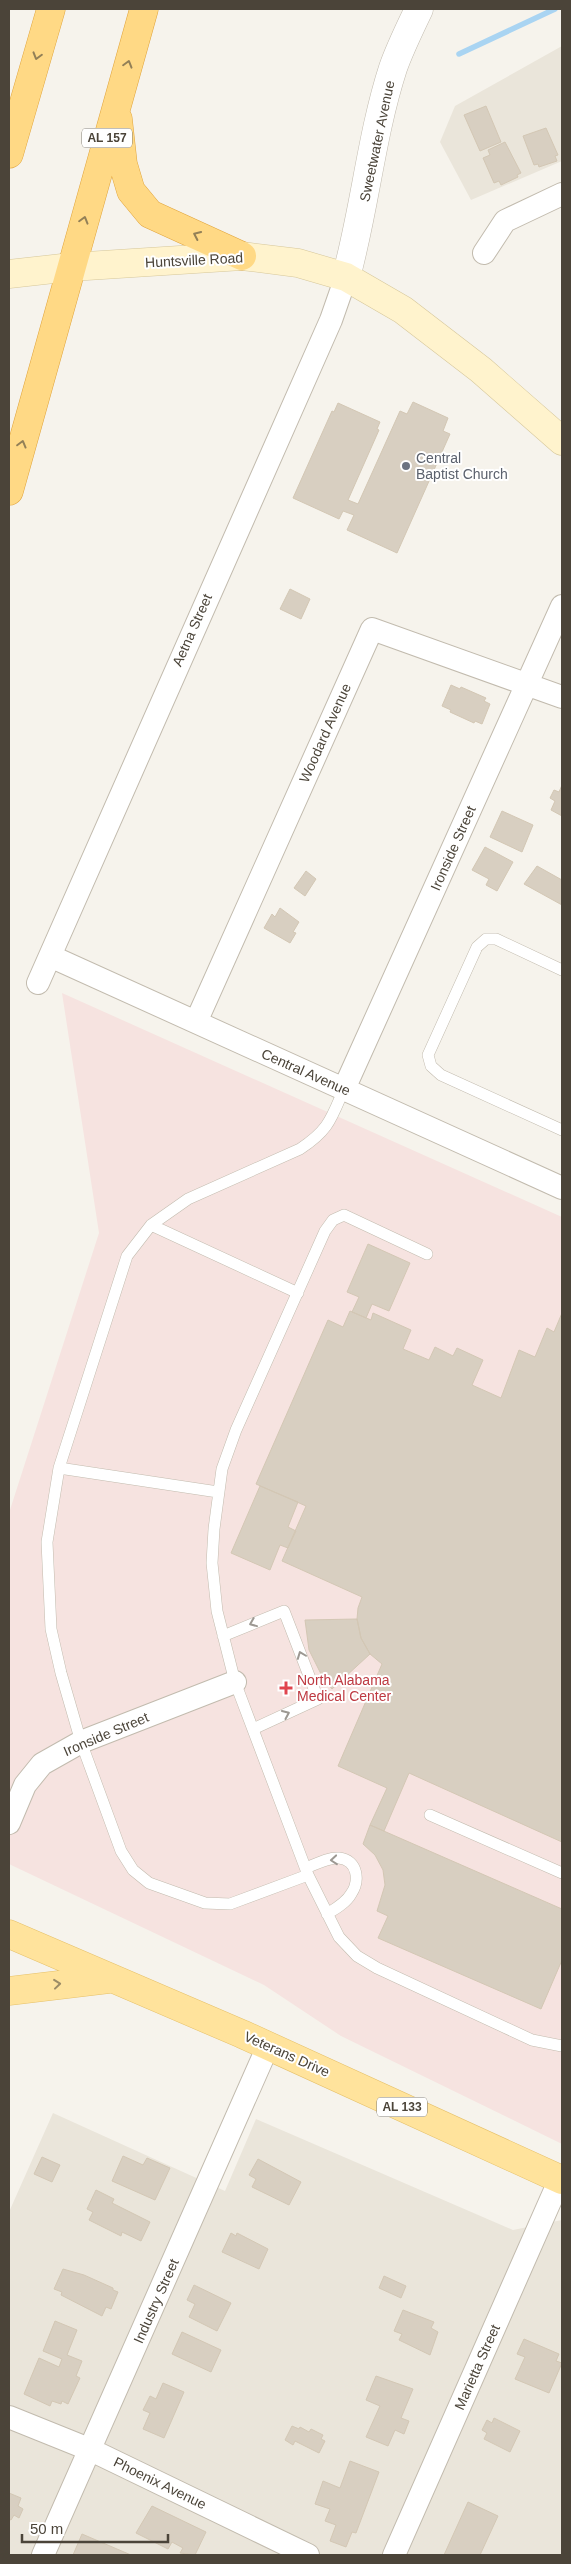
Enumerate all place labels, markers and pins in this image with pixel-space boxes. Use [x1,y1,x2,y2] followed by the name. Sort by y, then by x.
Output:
[416,450,508,482] place label: Central Baptist Church
[400,460,412,472] marker: Central Baptist Church
[297,1672,391,1704] place label: North Alabama Medical Center
[279,1681,293,1695] marker: North Alabama Medical Center

